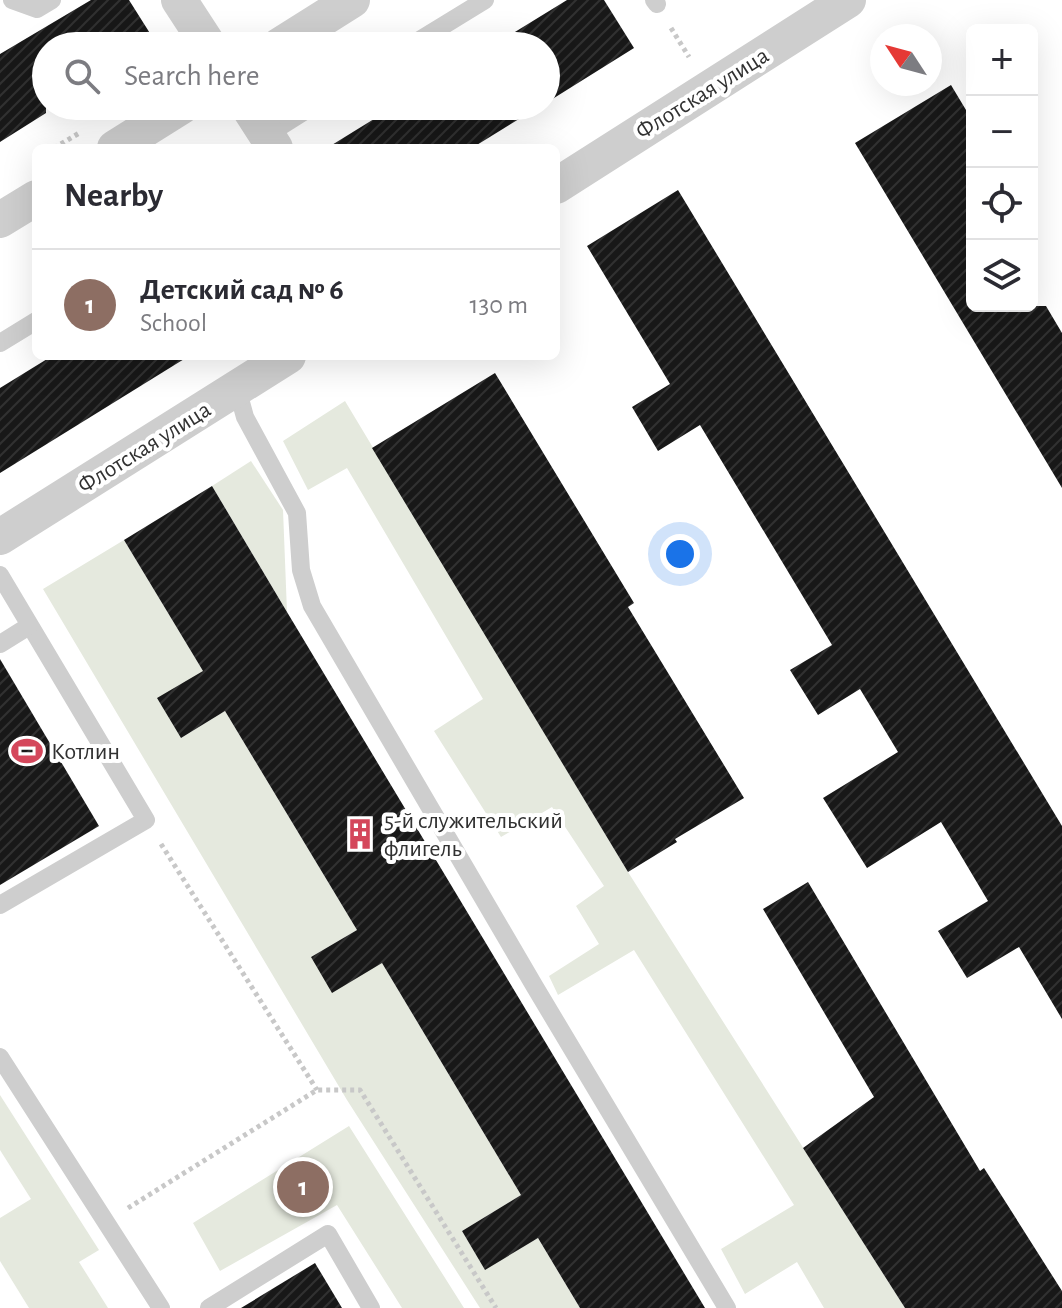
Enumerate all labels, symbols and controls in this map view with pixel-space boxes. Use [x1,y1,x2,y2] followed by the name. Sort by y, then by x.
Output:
[870,24,942,96] north arrow
[966,24,1038,312] map controls
[966,24,1038,96] button: +
[32,32,560,120] search box
[632,43,773,144] street label: Флотская улица
[60,54,104,98] icon: search
[124,61,260,91] text: Search here
[966,96,1038,168] button: −
[966,168,1038,240] button: locate
[64,179,163,213] text: Nearby
[966,240,1038,312] button: layers
[140,275,344,305] text: Детский сад № 6
[85,292,95,318] text: 1
[470,292,528,318] text: 130 m
[140,310,207,336] text: School
[74,397,215,498] street label: Флотская улица
[660,534,700,574] your location
[10,734,44,768] sports icon: Котлин
[51,740,120,764] place label: Котлин
[384,809,563,861] place label: 5-й служительский флигель
[343,817,377,851] building icon: 5-й служительский флигель
[277,1157,329,1217] pin: 1

